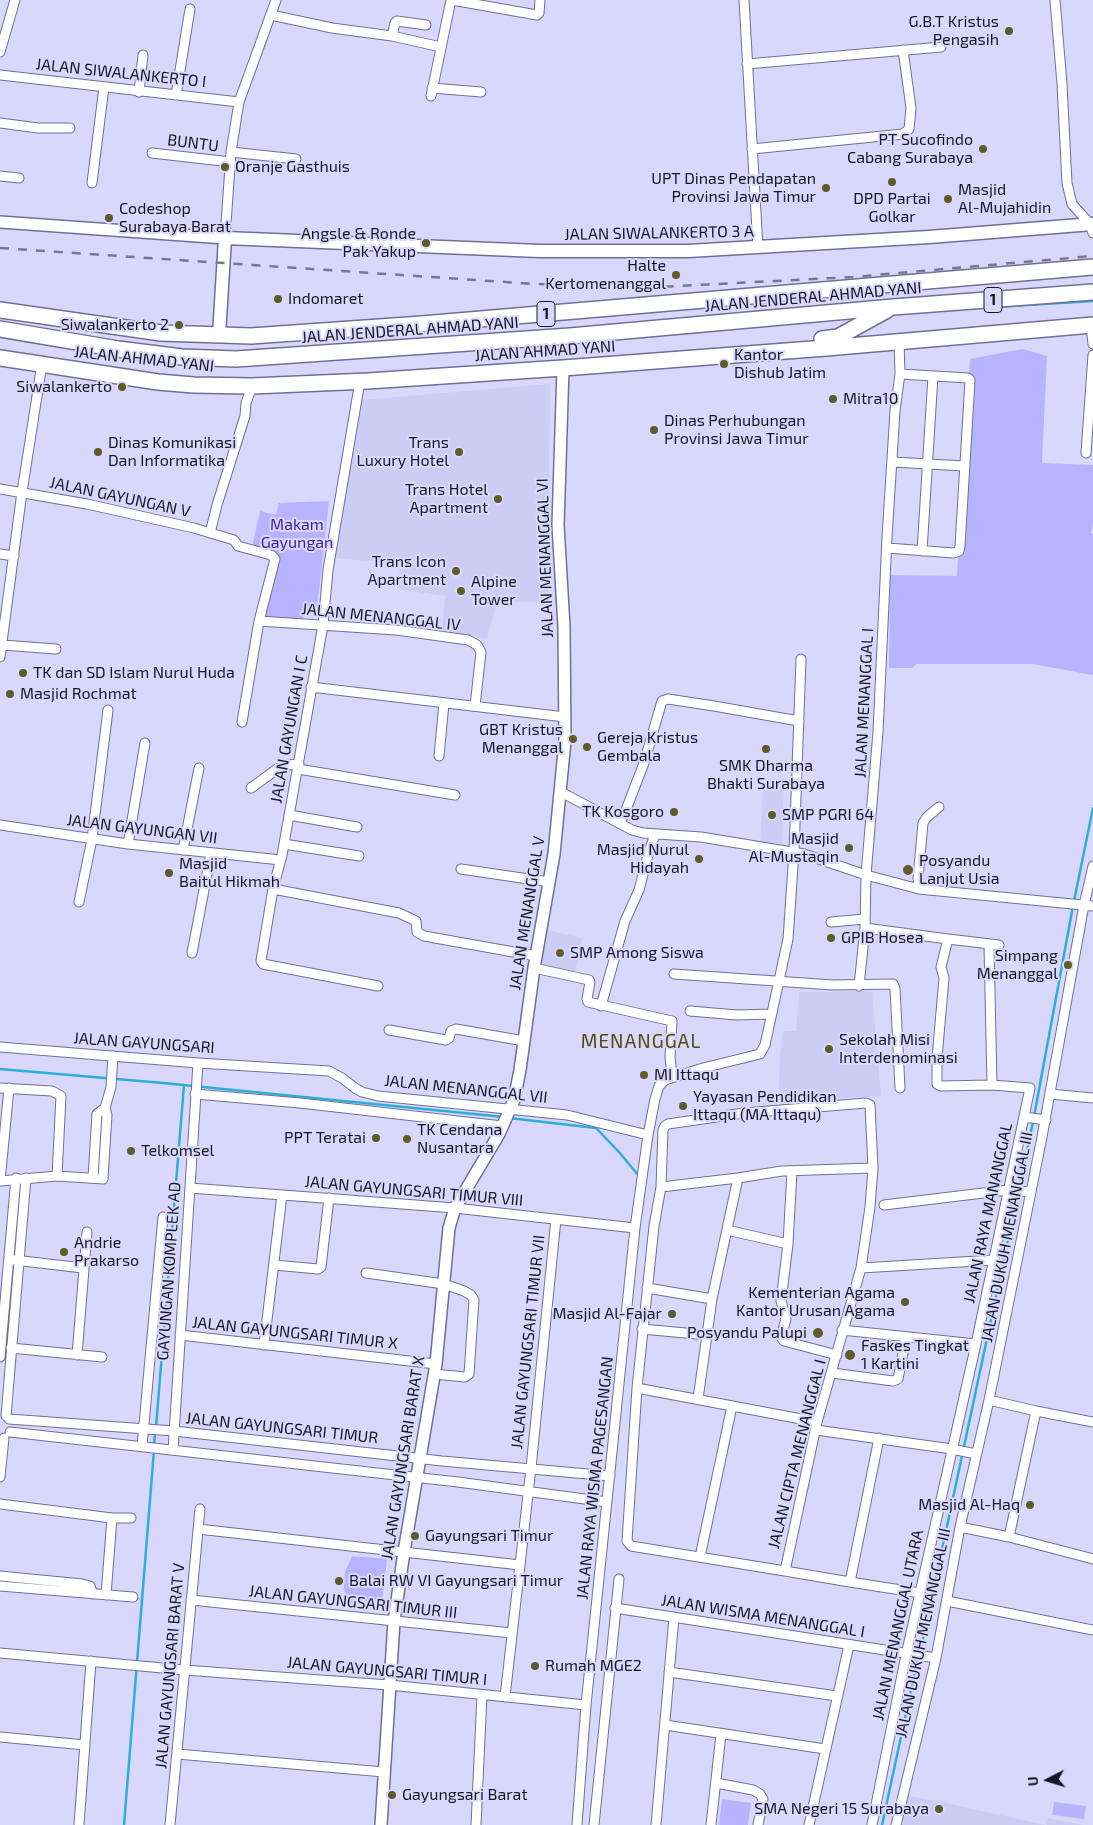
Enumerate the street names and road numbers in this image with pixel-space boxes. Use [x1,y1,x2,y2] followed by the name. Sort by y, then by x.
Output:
[35,54,207,92] street label: JALAN SIWALANKERTO I
[166,130,220,156] street label: BUNTU
[564,222,754,244] street label: JALAN SIWALANKERTO 3 A
[704,278,922,316] street label: JALAN JENDERAL AHMAD YANI
[984,288,1002,312] road number: 1
[537,302,555,326] road number: 1
[301,313,519,347] street label: JALAN JENDERAL AHMAD YANI
[474,337,616,365] street label: JALAN AHMAD YANI
[73,342,215,376] street label: JALAN AHMAD YANI
[48,473,192,521] street label: JALAN GAYUNGAN V
[533,478,557,638] street label: JALAN MENANGGAL VI
[301,599,461,635] street label: JALAN MENANGGAL IV
[850,628,878,778] street label: JALAN MENANGGAL I
[266,653,312,805] street label: JALAN GAYUNGAN I C
[66,810,218,848] street label: JALAN GAYUNGAN VII
[505,835,549,991] street label: JALAN MENANGGAL V
[73,1028,215,1058] street label: JALAN GAYUNGSARI
[384,1071,548,1107] street label: JALAN MENANGGAL VII
[959,1121,1017,1305] street label: JALAN RAYA MANANGGAL
[977,1130,1037,1344] street label: JALAN DUKUH MENANGGAL III
[304,1172,524,1210] street label: JALAN GAYUNGSARI TIMUR VIII
[153,1181,185,1361] street label: GAYUNGAN KOMPLEK AD
[507,1234,549,1450] street label: JALAN GAYUNGSARI TIMUR VII
[191,1313,399,1353] street label: JALAN GAYUNGSARI TIMUR X
[377,1354,429,1562] street label: JALAN GAYUNGSARI BARAT X
[573,1356,617,1600] street label: JALAN RAYA WISMA PAGESANGAN
[764,1357,830,1551] street label: JALAN CIPTA MENANGGAL I
[185,1408,379,1448] street label: JALAN GAYUNGSARI TIMUR
[891,1526,955,1740] street label: JALAN DUKUH MENANGGAL III
[868,1528,928,1722] street label: JALAN MENANGGAL UTARA
[151,1562,189,1770] street label: JALAN GAYUNGSARI BARAT V
[248,1582,458,1622] street label: JALAN GAYUNGSARI TIMUR III
[660,1590,866,1642] street label: JALAN WISMA MENANGGAL I
[286,1653,488,1689] street label: JALAN GAYUNGSARI TIMUR I

